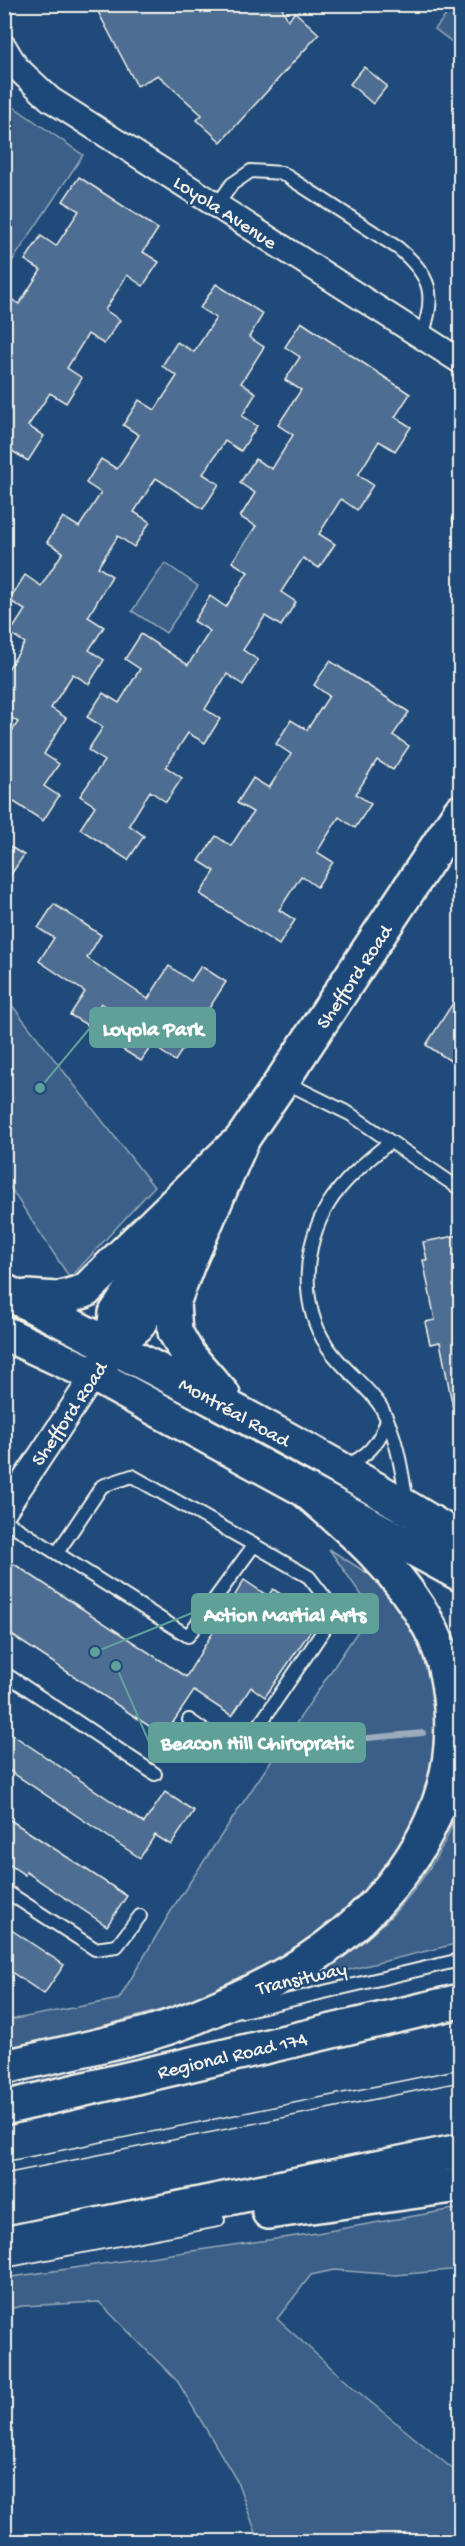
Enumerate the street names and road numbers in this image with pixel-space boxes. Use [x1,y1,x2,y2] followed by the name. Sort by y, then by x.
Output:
[168,172,281,256] street label: Loyola Avenue
[313,920,400,1034] street label: Shefford Road
[28,1357,115,1471] street label: Shefford Road
[174,1374,295,1455] street label: Montréal Road
[254,1959,349,2002] street label: Transitway
[156,2029,310,2086] street label: Regional Road 174

